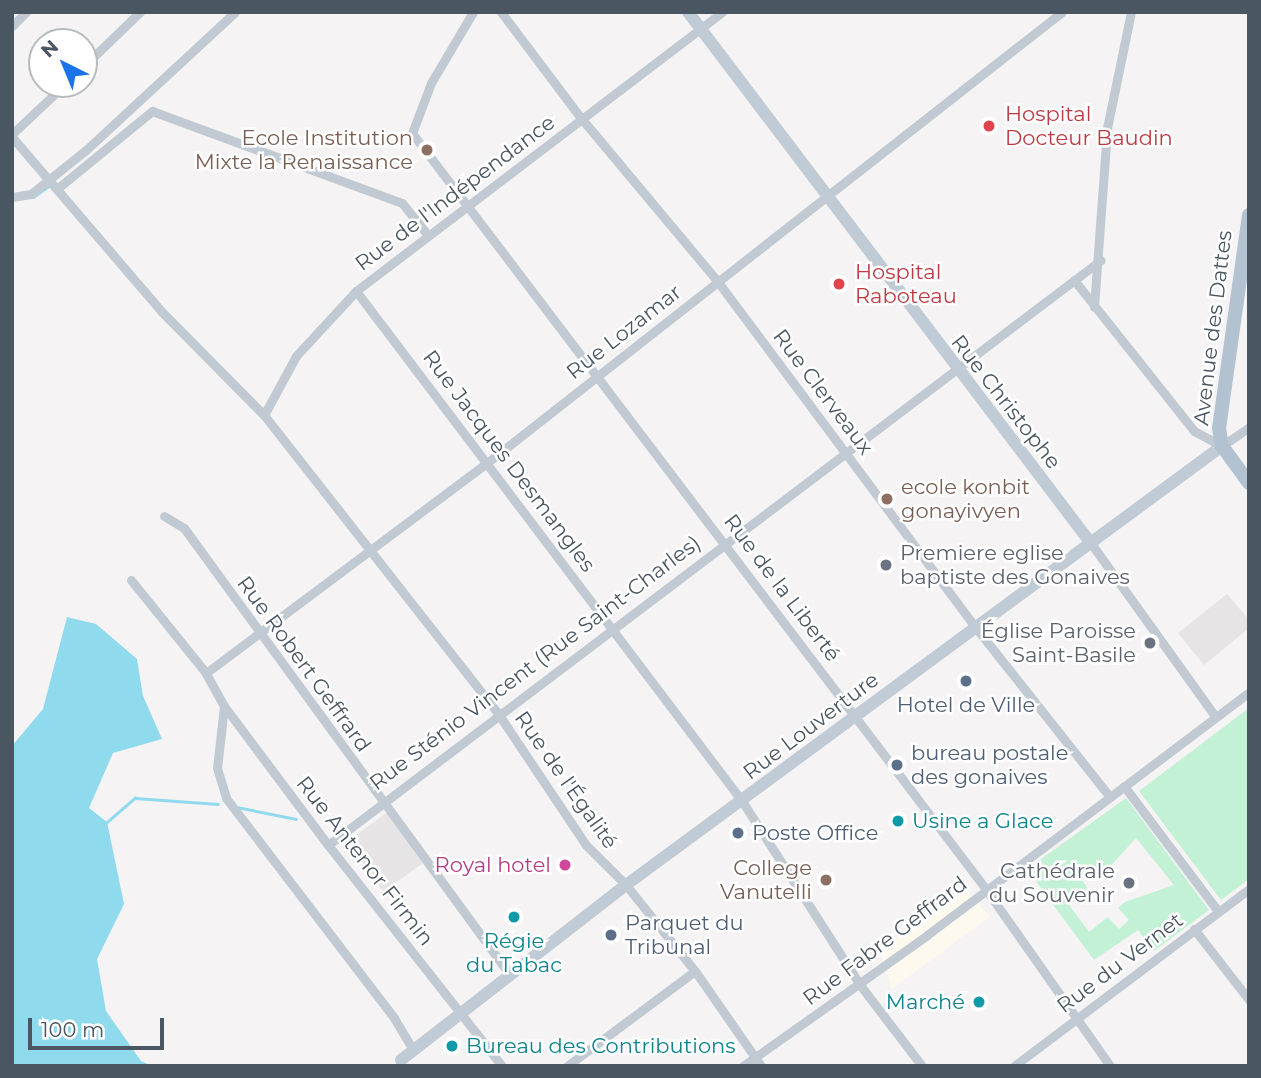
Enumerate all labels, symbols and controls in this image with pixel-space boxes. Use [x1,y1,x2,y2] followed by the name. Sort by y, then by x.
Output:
[28,28,98,98] north arrow
[36,35,63,62] text: N
[1005,101,1173,151] place label: Hospital Docteur Baudin
[350,110,560,276] street label: Rue de l'Indépendance
[979,116,999,136] marker: Hospital Docteur Baudin
[195,125,413,175] place label: Ecole Institution Mixte la Renaissance
[419,142,435,158] marker: Ecole Institution Mixte la Renaissance
[1189,229,1237,427] street label: Avenue des Dattes
[855,259,957,309] place label: Hospital Raboteau
[829,274,849,294] marker: Hospital Raboteau
[562,279,686,385] street label: Rue Lozamar
[768,324,878,460] street label: Rue Clerveaux
[946,330,1066,474] street label: Rue Christophe
[417,345,601,577] street label: Rue Jacques Desmangles
[901,474,1030,524] place label: ecole konbit gonayivyen
[879,491,895,507] marker: ecole konbit gonayivyen
[718,509,846,667] street label: Rue de la Liberté
[365,530,705,796] street label: Rue Sténio Vincent (Rue Saint-Charles)
[900,540,1130,590] place label: Premiere eglise baptiste des Gonaives
[878,557,894,573] marker: Premiere eglise baptiste des Gonaives
[232,571,376,757] street label: Rue Robert Geffrard
[981,618,1136,668] place label: Église Paroisse Saint-Basile
[1142,635,1158,651] marker: Église Paroisse Saint-Basile
[738,667,884,785] street label: Rue Louverture
[958,673,974,689] marker: Hotel de Ville
[897,692,1035,718] place label: Hotel de Ville
[509,706,623,854] street label: Rue de l'Égalité
[911,740,1068,790] place label: bureau postale des gonaives
[889,757,905,773] marker: bureau postale des gonaives
[291,771,439,951] street label: Rue Antenor Firmin
[912,808,1053,834] place label: Usine a Glace
[890,813,906,829] marker: Usine a Glace
[752,820,878,846] place label: Poste Office
[730,825,746,841] marker: Poste Office
[435,852,551,878] place label: Royal hotel
[720,855,812,905] place label: College Vanutelli
[557,857,573,873] marker: Royal hotel
[989,858,1115,908] place label: Cathédrale du Souvenir
[798,871,972,1011] street label: Rue Fabre Geffrard
[818,872,834,888] marker: College Vanutelli
[1121,875,1137,891] marker: Cathédrale du Souvenir
[1052,907,1188,1019] street label: Rue du Vernet
[506,909,522,925] marker: Régie du Tabac
[625,910,744,960] place label: Parquet du Tribunal
[603,927,619,943] marker: Parquet du Tribunal
[466,928,562,978] place label: Régie du Tabac
[886,989,965,1015] place label: Marché
[971,994,987,1010] marker: Marché
[32,1004,168,1048] scale bar
[41,1017,104,1042] text: 100 m
[466,1033,735,1059] place label: Bureau des Contributions
[444,1038,460,1054] marker: Bureau des Contributions

